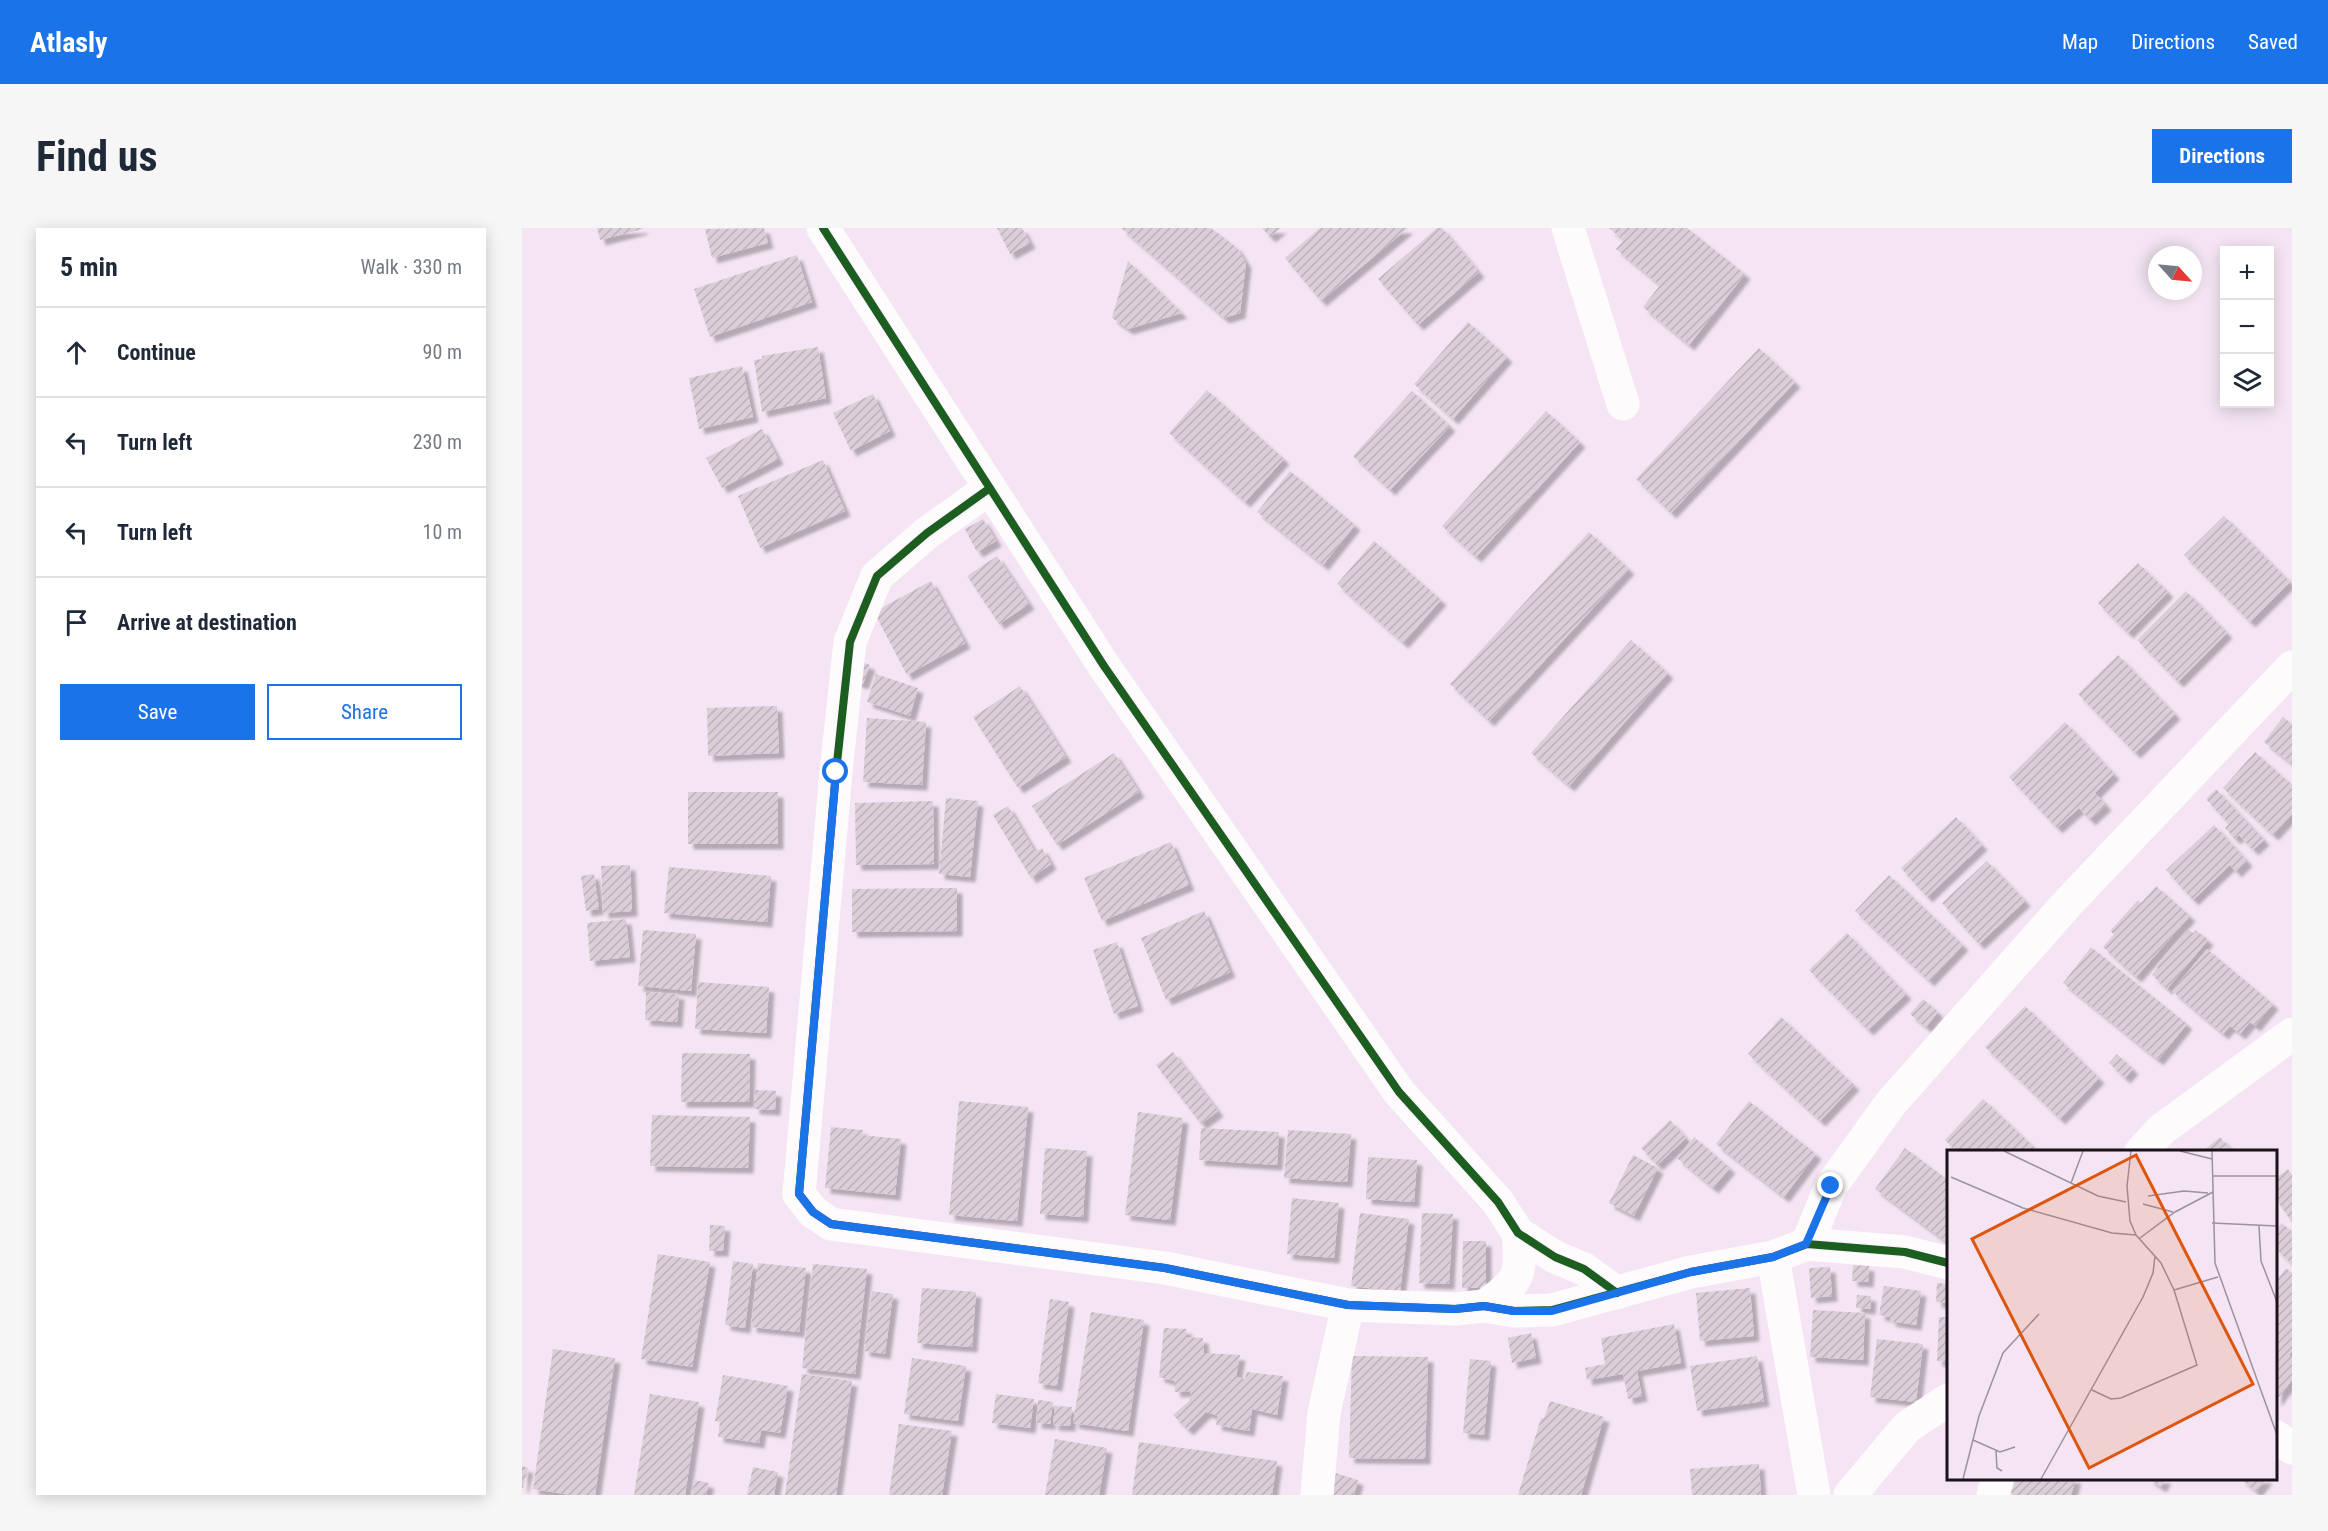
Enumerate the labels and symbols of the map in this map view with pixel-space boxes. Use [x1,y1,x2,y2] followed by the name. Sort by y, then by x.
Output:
[2148,246,2202,300] north arrow
[822,758,848,784] route start
[1947,1150,2277,1480] inset map
[1817,1172,1843,1198] route end

